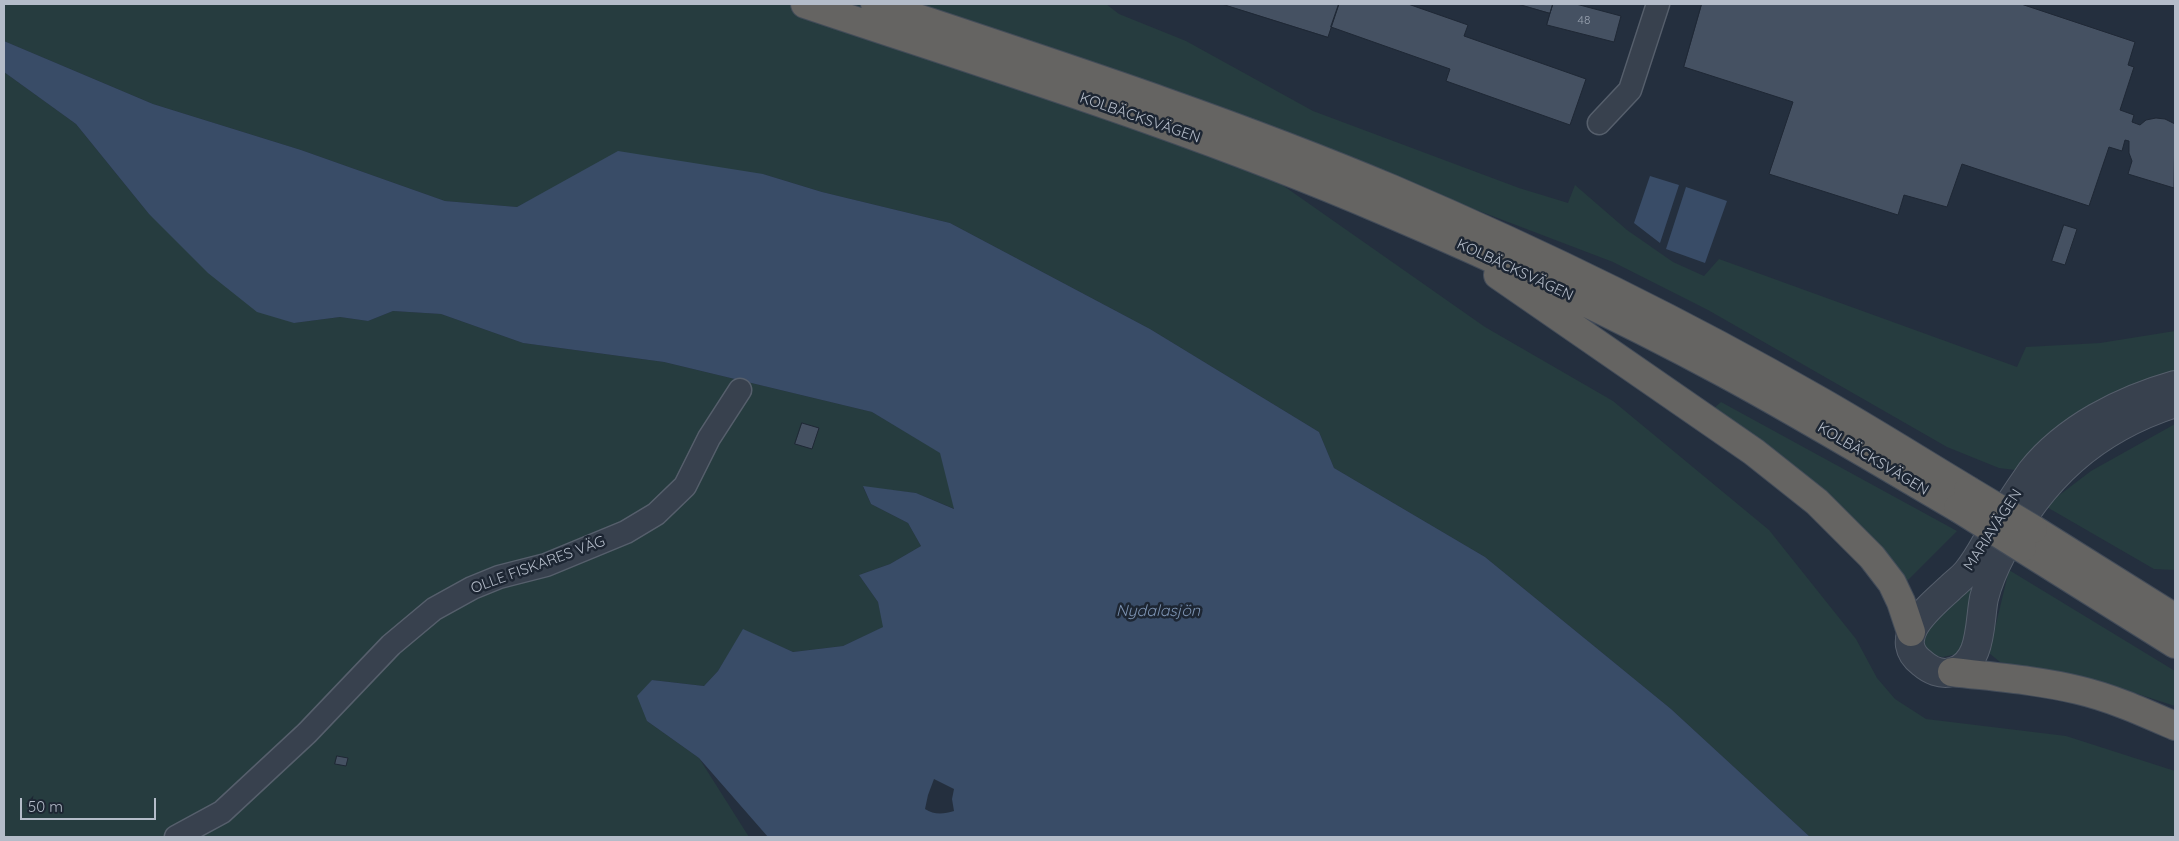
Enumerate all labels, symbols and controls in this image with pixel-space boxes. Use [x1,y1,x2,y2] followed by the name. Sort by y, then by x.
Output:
[1578,13,1590,27] house number: 48
[1077,89,1203,147] street label: KOLBÄCKSVÄGEN
[1454,235,1576,305] street label: KOLBÄCKSVÄGEN
[1814,419,1932,499] street label: KOLBÄCKSVÄGEN
[1960,486,2026,574] street label: MARIAVÄGEN
[468,532,608,598] street label: OLLE FISKARES VÄG
[1116,601,1200,621] water label: Nydalasjön
[22,788,159,820] scale bar
[28,797,63,816] text: 50 m

